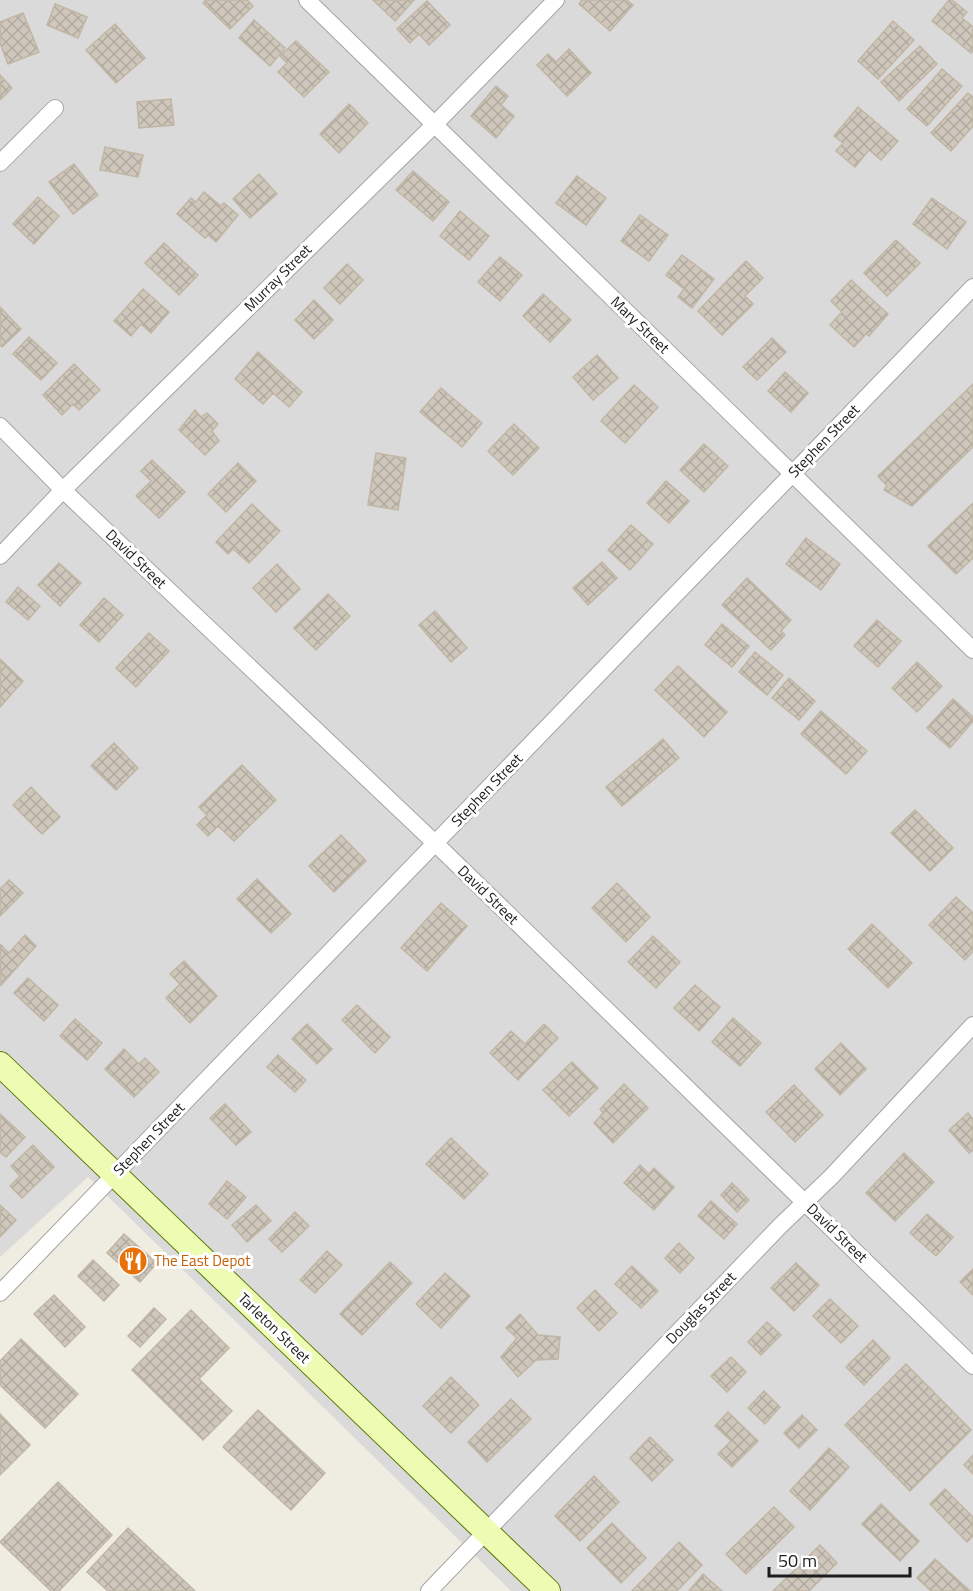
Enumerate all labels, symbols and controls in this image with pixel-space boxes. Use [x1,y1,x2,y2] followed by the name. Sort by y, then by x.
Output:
[239,238,317,317] street label: Murray Street
[606,290,676,359] street label: Mary Street
[783,398,865,483] street label: Stephen Street
[100,523,173,594] street label: David Street
[446,747,528,832] street label: Stephen Street
[452,859,525,930] street label: David Street
[108,1096,190,1181] street label: Stephen Street
[801,1197,874,1268] street label: David Street
[117,1245,149,1277] restaurant icon: The East Depot
[154,1249,251,1272] place label: The East Depot
[660,1266,742,1349] street label: Douglas Street
[233,1287,316,1369] street label: Tarleton Street
[769,1540,910,1578] scale bar
[778,1547,817,1574] text: 50 m

